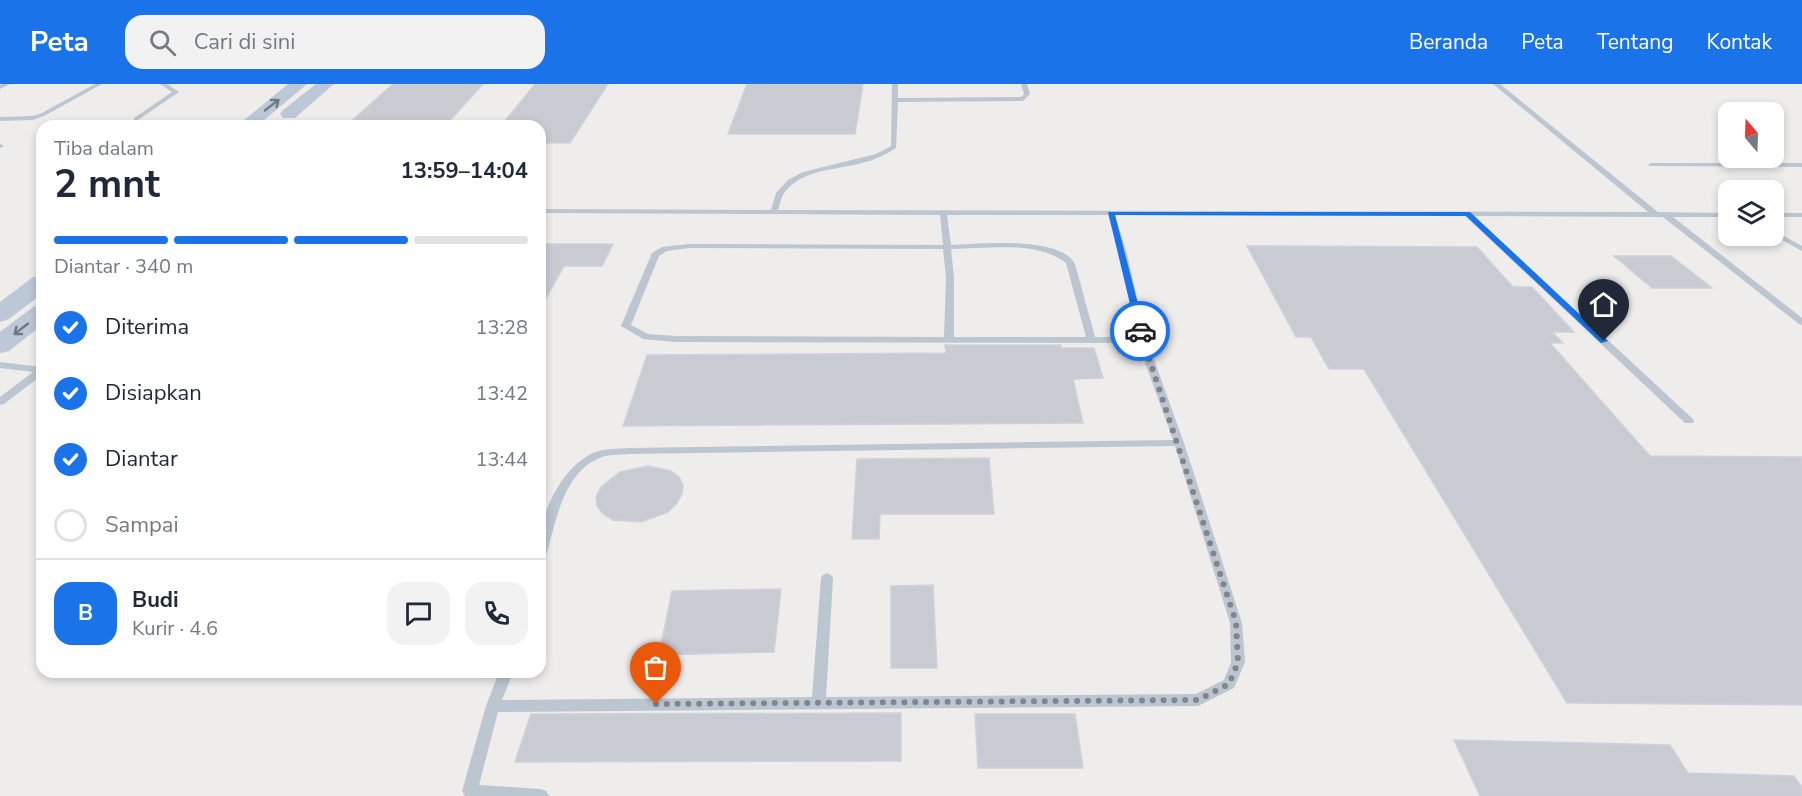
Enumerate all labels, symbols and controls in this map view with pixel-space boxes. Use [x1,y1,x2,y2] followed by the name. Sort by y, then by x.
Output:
[125,15,545,69] search box
[30,23,89,61] text: Peta
[146,26,179,59] icon: search
[194,27,295,57] text: Cari di sini
[1409,28,1488,56] text: Beranda
[1521,28,1564,56] text: Peta
[1597,28,1674,56] text: Tentang
[1707,28,1772,56] text: Kontak
[264,99,280,111] one-way arrow
[1718,102,1784,168] north arrow
[1718,102,1784,246] map controls
[54,135,154,162] text: Tiba dalam
[400,156,528,186] text: 13:59–14:04
[54,158,160,211] text: 2 mnt
[1718,180,1784,246] button: layers
[54,253,193,280] text: Diantar · 340 m
[1578,279,1629,341] pin
[1587,288,1620,321] icon: home
[1110,301,1170,361] courier
[54,311,87,344] icon: check
[105,312,189,342] text: Diterima
[475,314,528,341] text: 13:28
[1124,315,1157,348] icon: car
[13,322,29,335] one-way arrow
[54,377,87,410] icon: check
[105,378,202,408] text: Disiapkan
[475,380,528,407] text: 13:42
[54,443,87,476] icon: check
[105,444,178,474] text: Diantar
[475,446,528,473] text: 13:44
[105,510,179,540] text: Sampai
[387,582,450,645] button: chat
[465,582,528,645] button: phone
[132,585,179,615] text: Budi
[78,598,93,628] text: B
[132,615,218,642] text: Kurir · 4.6
[630,642,681,704] pin
[639,651,672,684] icon: bag

